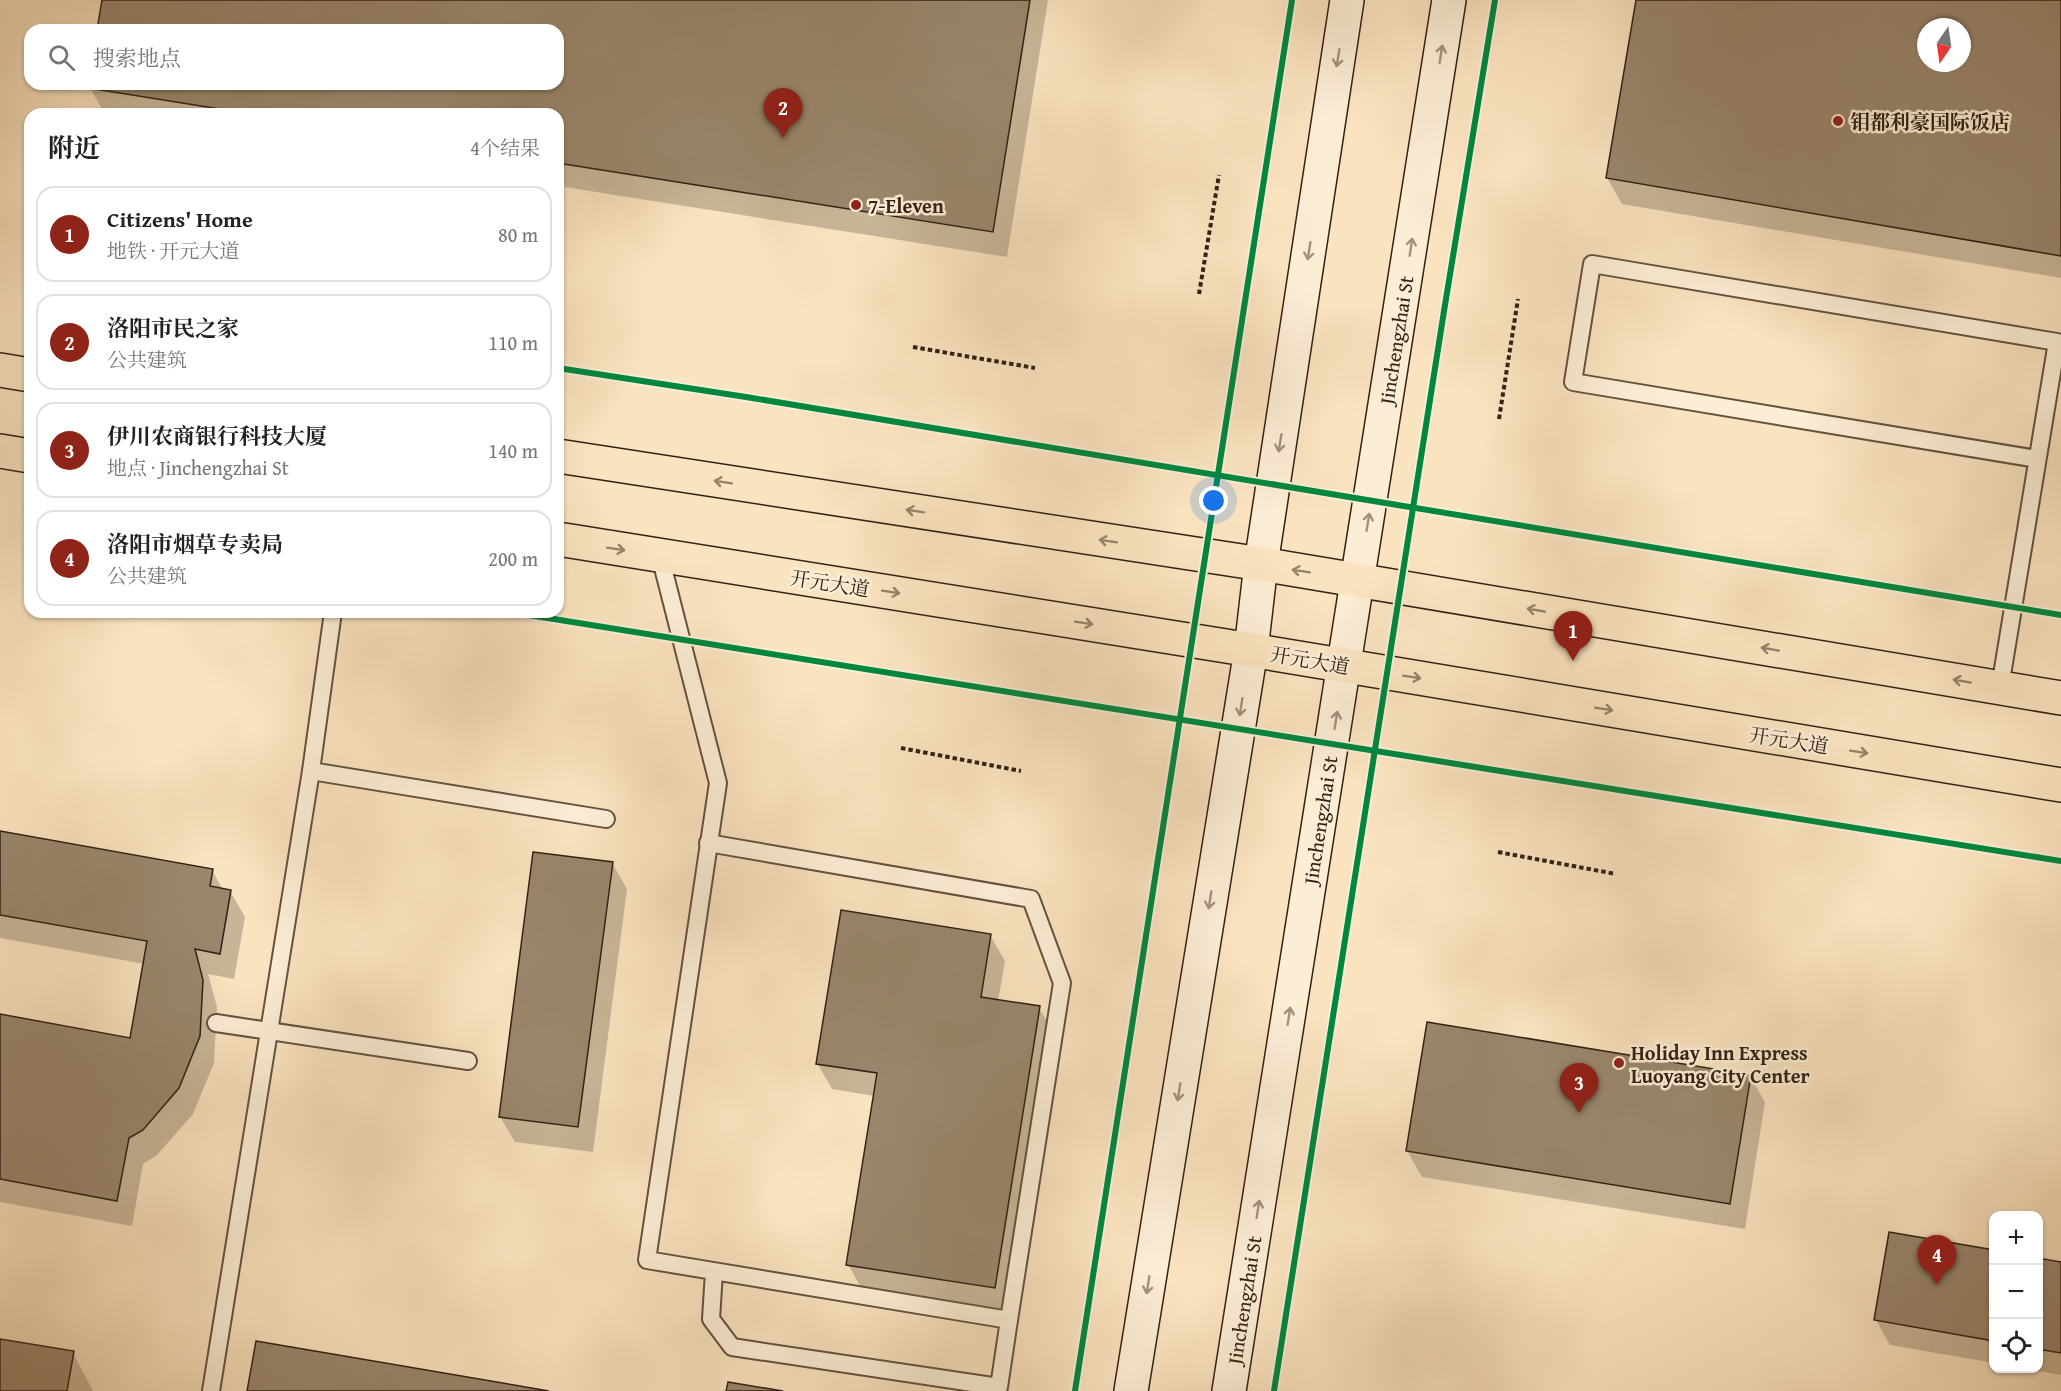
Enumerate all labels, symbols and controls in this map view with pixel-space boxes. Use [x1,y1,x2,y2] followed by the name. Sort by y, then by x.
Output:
[1917,18,1971,72] north arrow
[24,24,564,90] search box
[45,41,78,74] icon: search
[93,42,181,74] text: 搜索地点
[1436,45,1447,65] one-way arrow
[1333,47,1344,67] one-way arrow
[764,88,802,138] pin: 2
[1850,107,2010,136] place label: 钼都利豪国际饭店
[1831,114,1845,128] marker: 钼都利豪国际饭店
[48,128,100,167] text: 附近
[470,133,540,162] text: 4个结果
[868,191,944,220] place label: 7-Eleven
[849,198,863,212] marker: 7-Eleven
[107,203,253,235] text: Citizens' Home
[64,220,75,249] text: 1
[498,220,538,249] text: 80 m
[107,236,239,265] text: 地铁 · 开元大道
[1405,237,1416,257] one-way arrow
[1303,240,1314,260] one-way arrow
[1371,274,1420,409] street label: Jinchengzhai St
[107,312,239,344] text: 洛阳市民之家
[64,328,75,357] text: 2
[488,328,538,357] text: 110 m
[107,345,187,374] text: 公共建筑
[107,420,327,452] text: 伊川农商银行科技大厦
[1274,433,1285,453] one-way arrow
[64,436,75,465] text: 3
[488,436,538,465] text: 140 m
[107,453,289,482] text: 地点 · Jinchengzhai St
[713,476,733,487] one-way arrow
[1199,486,1228,515] your location
[906,506,926,517] one-way arrow
[1362,513,1373,533] one-way arrow
[107,528,283,560] text: 洛阳市烟草专卖局
[1099,536,1118,547] one-way arrow
[605,543,625,554] one-way arrow
[64,544,75,573] text: 4
[488,544,538,573] text: 200 m
[107,561,187,590] text: 公共建筑
[788,562,872,604] street label: 开元大道
[1291,565,1311,576] one-way arrow
[881,587,901,598] one-way arrow
[1527,604,1546,615] one-way arrow
[1554,612,1592,661] pin: 1
[1074,618,1093,629] one-way arrow
[1268,639,1352,681] street label: 开元大道
[1760,643,1780,654] one-way arrow
[1401,672,1421,683] one-way arrow
[1953,675,1972,686] one-way arrow
[1236,697,1247,717] one-way arrow
[1594,704,1614,715] one-way arrow
[1331,711,1342,730] one-way arrow
[1747,719,1831,761] street label: 开元大道
[1848,746,1868,757] one-way arrow
[1295,754,1344,889] street label: Jinchengzhai St
[1204,890,1215,909] one-way arrow
[1284,1007,1295,1027] one-way arrow
[1631,1038,1810,1090] place label: Holiday Inn Express Luoyang City Center
[1612,1056,1626,1070] marker: Holiday Inn Express Luoyang City Center
[1560,1064,1598,1113] pin: 3
[1173,1082,1184,1102] one-way arrow
[1253,1199,1264,1219] one-way arrow
[1989,1211,2043,1373] map controls
[1989,1211,2043,1265] button: +
[1219,1234,1268,1369] street label: Jinchengzhai St
[1918,1236,1956,1285] pin: 4
[1989,1265,2043,1319] button: −
[1142,1275,1153,1294] one-way arrow
[1989,1319,2043,1373] button: locate

